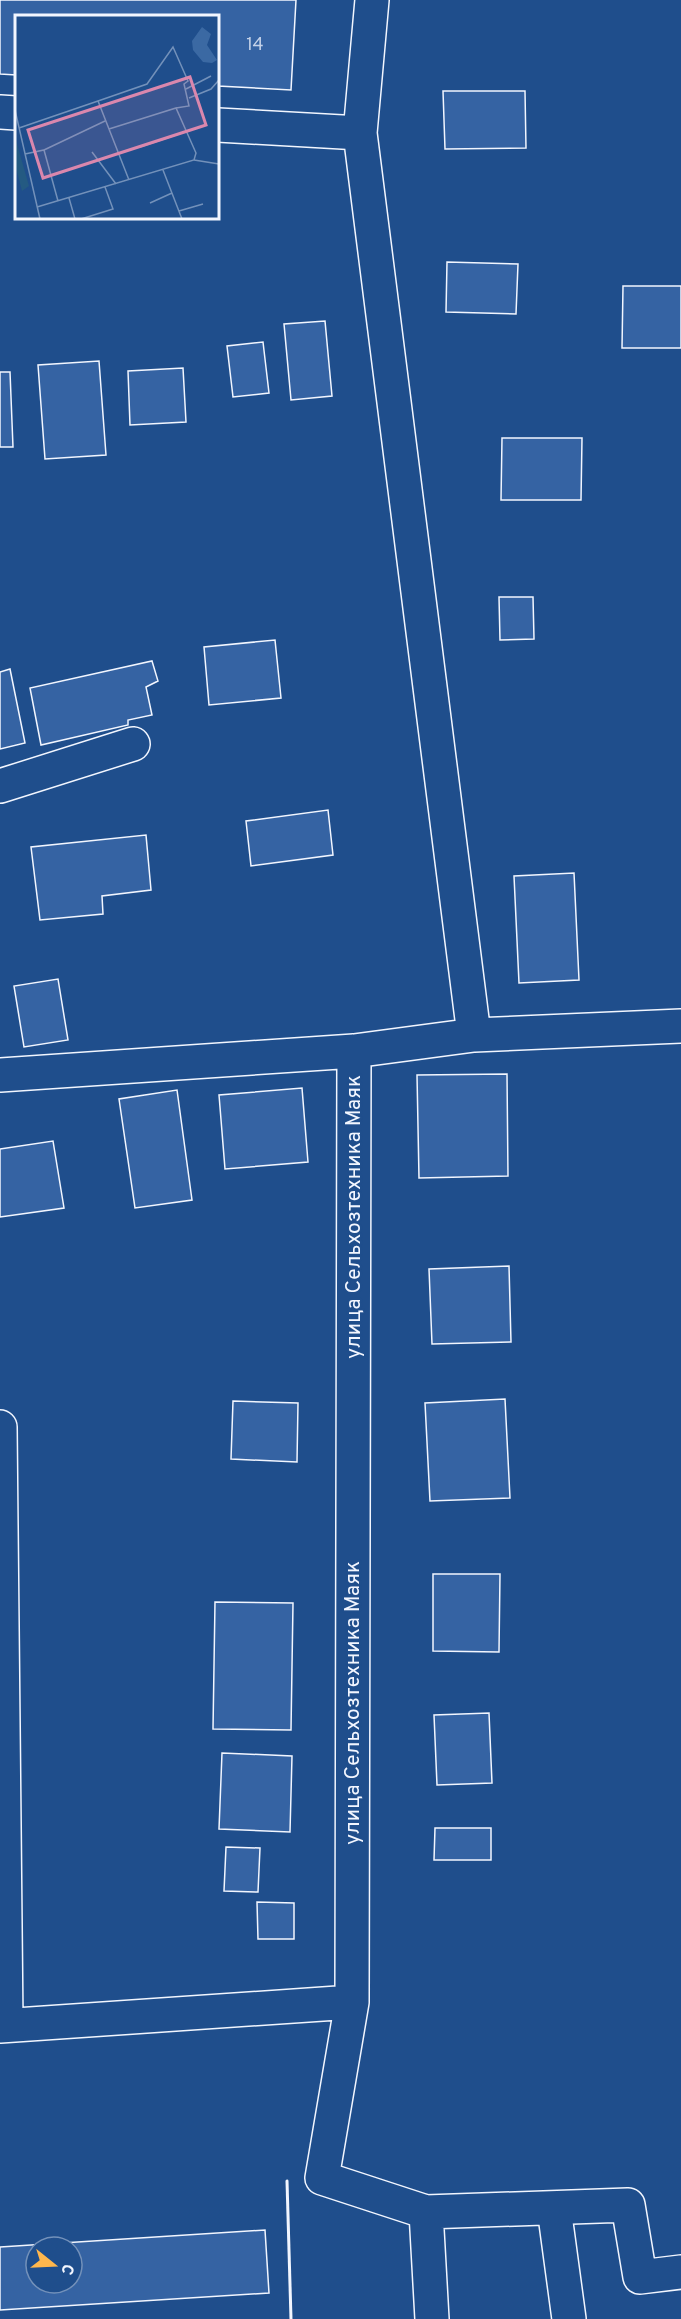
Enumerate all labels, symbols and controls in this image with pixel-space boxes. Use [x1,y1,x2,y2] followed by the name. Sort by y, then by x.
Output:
[15,15,219,219] inset map
[246,34,264,57] house number: 14
[341,1075,368,1359] street label: улица Сельхозтехника Маяк
[340,1561,367,1845] street label: улица Сельхозтехника Маяк
[24,2235,84,2295] north arrow
[55,2261,77,2277] text: С

